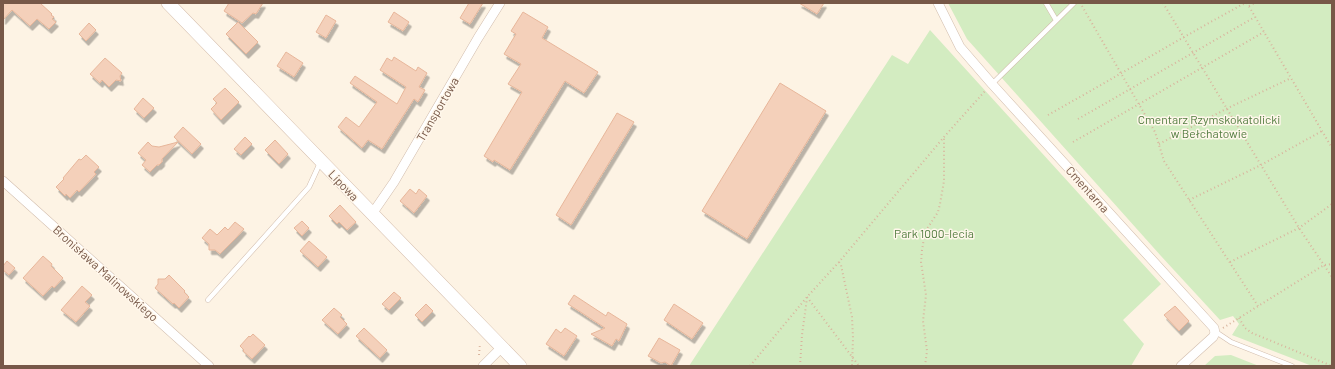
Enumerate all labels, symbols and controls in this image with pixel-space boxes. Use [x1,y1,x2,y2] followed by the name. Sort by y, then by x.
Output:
[413,74,461,144] street label: Transportowa
[1138,112,1280,140] park label: Cmentarz Rzymskokatolicki w Bełchatowie
[1064,163,1112,215] street label: Cmentarna
[326,167,362,203] street label: Lipowa
[51,222,161,324] street label: Bronisława Malinowskiego
[894,226,974,240] park label: Park 1000-lecia

